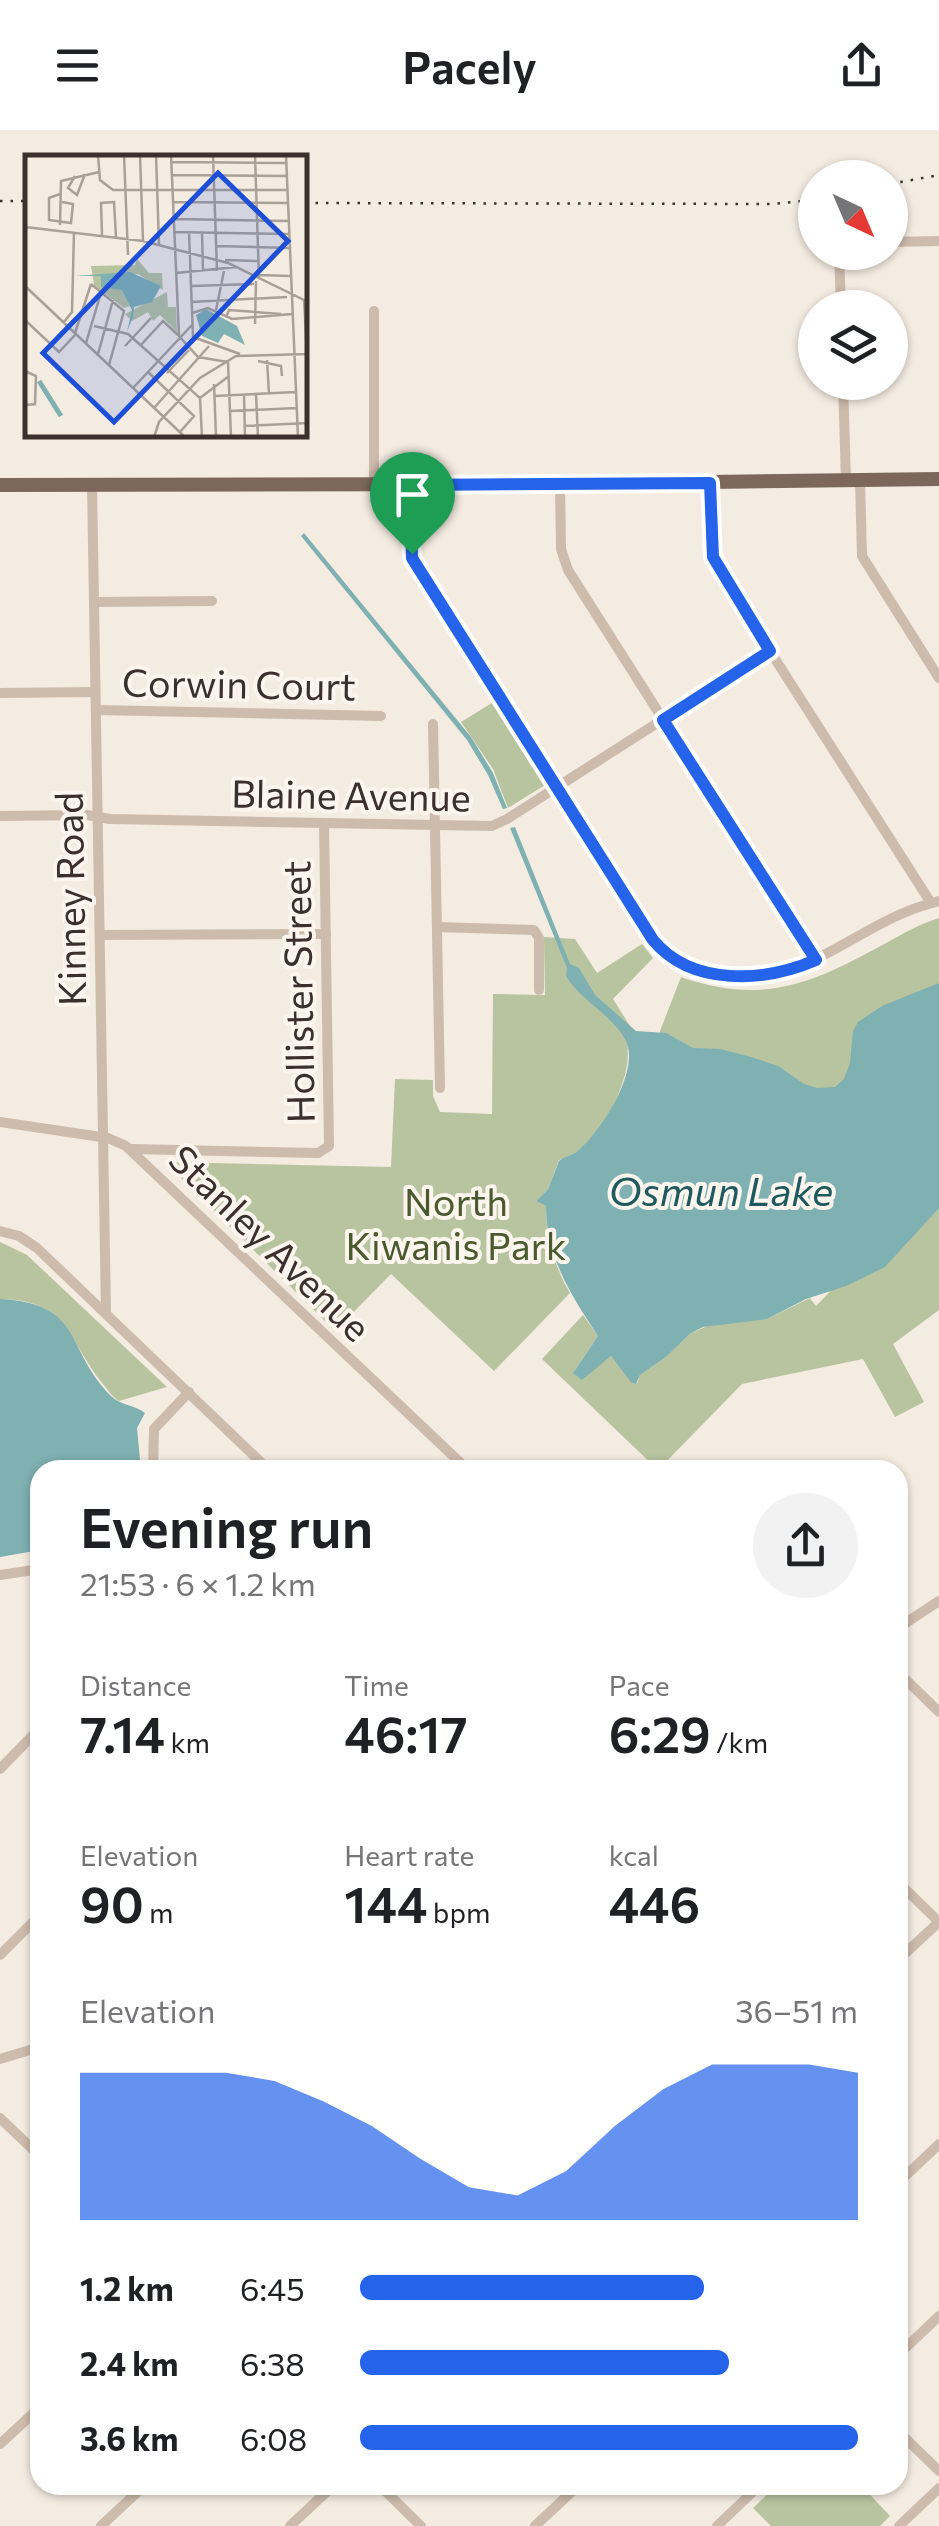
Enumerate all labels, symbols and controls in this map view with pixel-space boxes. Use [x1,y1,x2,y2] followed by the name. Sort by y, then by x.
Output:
[50,38,105,93] icon: menu
[402,38,537,93] text: Pacely
[834,38,889,93] icon: share
[25,155,308,438] inset map
[798,160,908,270] north arrow
[798,160,908,400] map controls
[798,290,908,400] button: layers
[370,452,455,555] pin
[385,467,440,522] icon: arrive
[122,657,356,709] street label: Corwin Court
[231,768,471,820] street label: Blaine Avenue
[44,792,94,1006] street label: Kinney Road
[271,860,323,1124] street label: Hollister Street
[160,1134,382,1350] street label: Stanley Avenue
[609,1165,833,1214] water label: Osmun Lake
[346,1177,566,1268] park label: North Kiwanis Park
[80,1492,373,1559] text: Evening run
[753,1493,858,1598] button: share
[80,1563,316,1603] text: 21:53 · 6 × 1.2 km
[80,1668,191,1702] text: Distance
[344,1668,409,1702] text: Time
[609,1668,670,1702] text: Pace
[80,1702,165,1763] text: 7.14
[344,1702,468,1763] text: 46:17
[609,1702,711,1763] text: 6:29
[165,1725,210,1759] text: km
[711,1725,768,1759] text: /km
[80,1838,198,1872] text: Elevation
[344,1838,474,1872] text: Heart rate
[609,1838,659,1872] text: kcal
[80,1872,144,1933] text: 90
[344,1872,427,1933] text: 144
[609,1872,700,1933] text: 446
[144,1895,174,1929] text: m
[427,1895,490,1929] text: bpm
[80,1990,215,2030] text: Elevation
[735,1990,858,2030] text: 36–51 m
[80,2268,174,2308] text: 1.2 km
[240,2268,305,2308] text: 6:45
[80,2343,178,2383] text: 2.4 km
[240,2343,305,2383] text: 6:38
[80,2418,178,2458] text: 3.6 km
[240,2418,307,2458] text: 6:08

